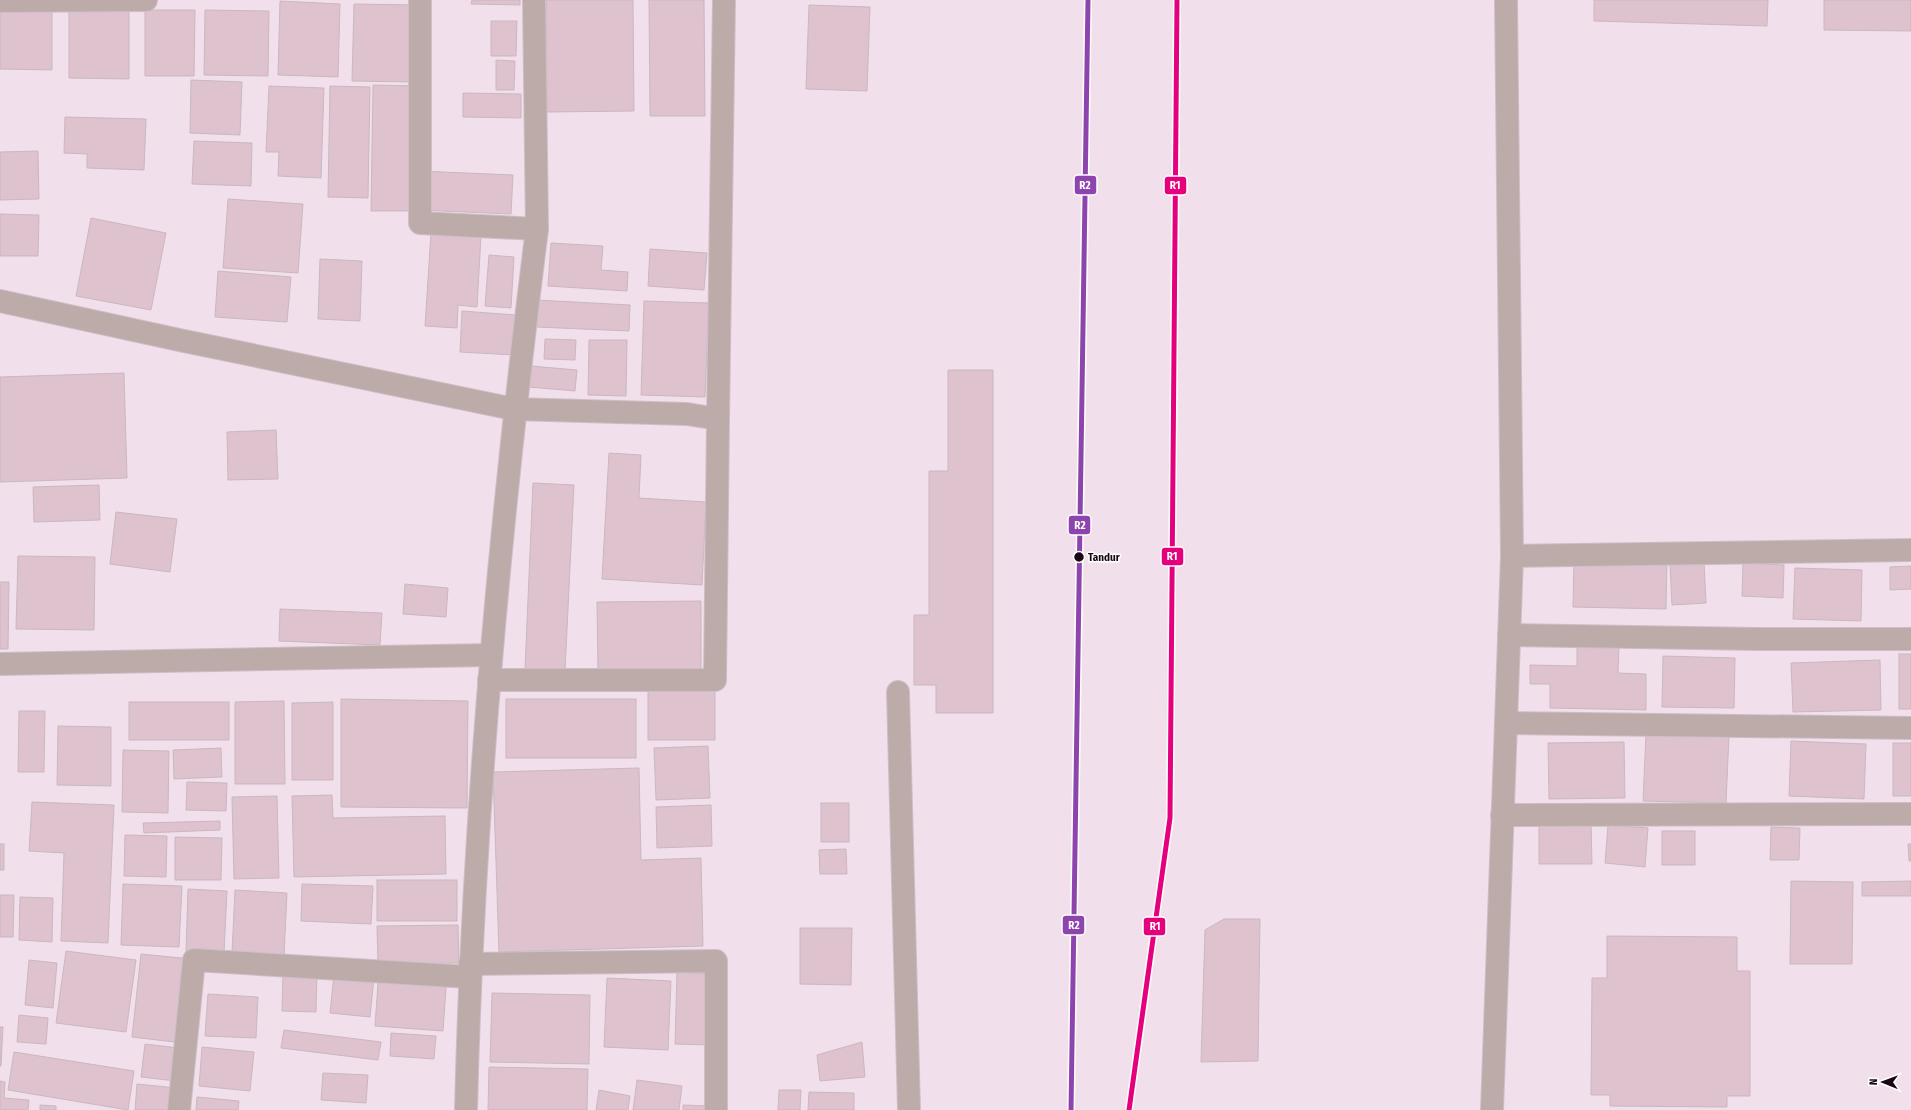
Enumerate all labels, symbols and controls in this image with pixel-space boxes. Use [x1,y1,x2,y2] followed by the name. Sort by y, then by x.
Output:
[1074,175,1097,195] line badge: R2
[1164,176,1187,195] line badge: R1
[1079,179,1091,192] text: R2
[1170,179,1180,192] text: R1
[1068,515,1091,535] line badge: R2
[1074,519,1086,532] text: R2
[1161,547,1184,566] line badge: R1
[1072,550,1086,564] marker: Tandur
[1167,550,1177,563] text: R1
[1088,551,1121,564] place label: Tandur
[1062,915,1085,935] line badge: R2
[1143,917,1166,936] line badge: R1
[1068,919,1080,932] text: R2
[1150,920,1160,933] text: R1
[1863,1062,1903,1102] north arrow
[1867,1078,1880,1085] text: N

